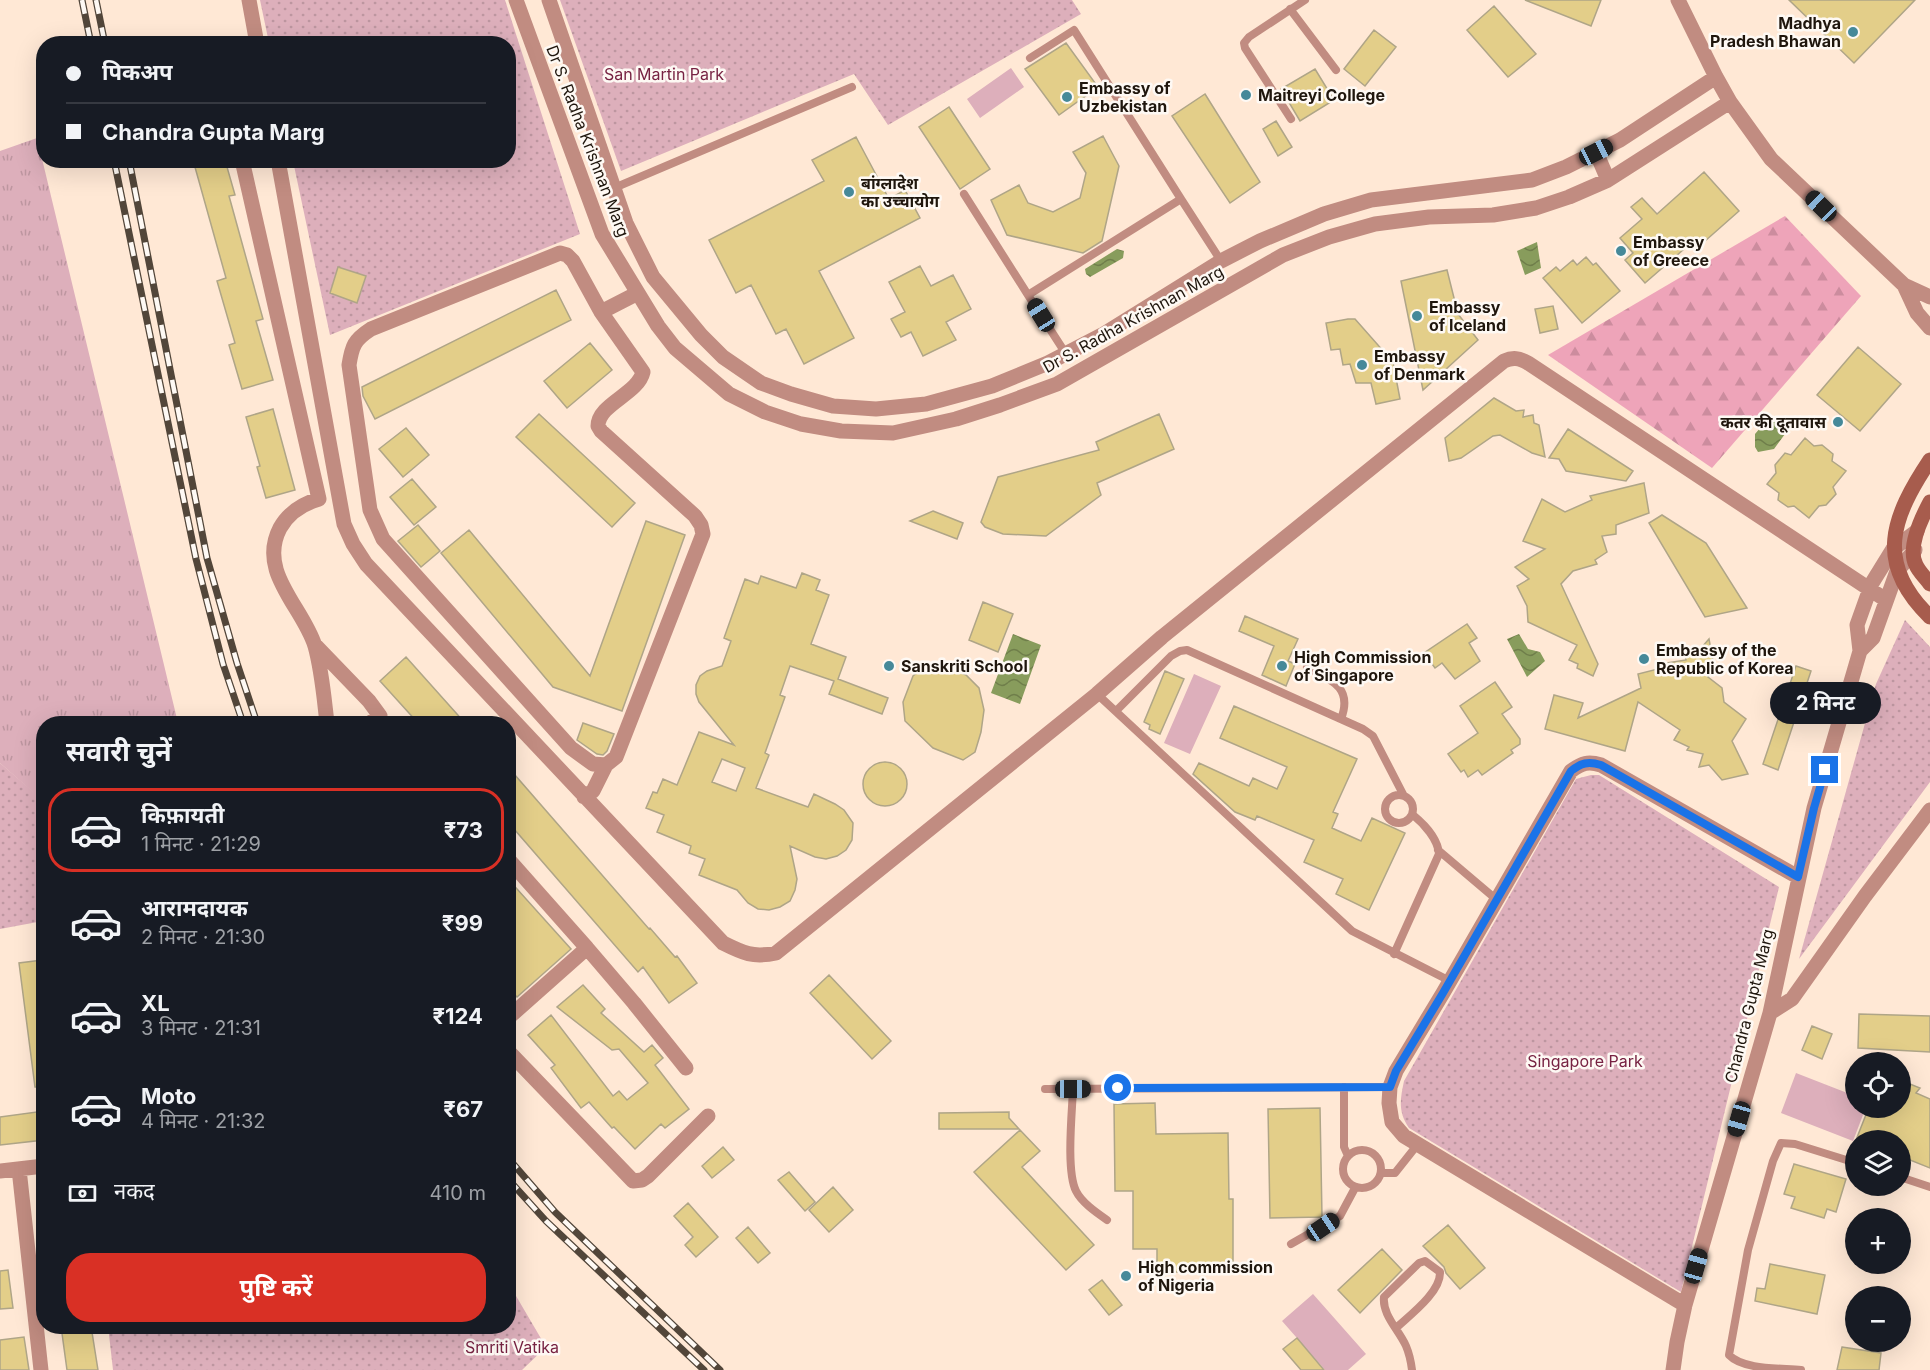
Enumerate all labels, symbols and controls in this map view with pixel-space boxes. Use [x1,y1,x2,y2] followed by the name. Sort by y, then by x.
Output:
[1710,13,1841,51] place label: Madhya Pradesh Bhawan
[1846,25,1860,39] marker: Madhya Pradesh Bhawan
[542,42,634,240] street label: Dr S. Radha Krishnan Marg
[102,59,173,85] text: पिकअप
[604,64,724,84] park label: San Martin Park
[1079,78,1171,116] place label: Embassy of Uzbekistan
[1258,85,1385,105] place label: Maitreyi College
[1239,88,1253,102] marker: Maitreyi College
[1060,90,1074,104] marker: Embassy of Uzbekistan
[102,119,325,145] text: Chandra Gupta Marg
[1576,136,1616,168] car
[861,173,940,211] place label: बांग्लादेश का उच्चायोग
[842,185,856,199] marker: बांग्लादेश का उच्चायोग
[1802,187,1840,225] car
[1633,232,1709,270] place label: Embassy of Greece
[1614,244,1628,258] marker: Embassy of Greece
[1039,261,1227,377] street label: Dr S. Radha Krishnan Marg
[1024,295,1058,335] car
[1429,297,1506,335] place label: Embassy of Iceland
[1410,309,1424,323] marker: Embassy of Iceland
[1374,346,1466,384] place label: Embassy of Denmark
[1355,358,1369,372] marker: Embassy of Denmark
[1720,412,1827,433] place label: कतर की दूतावास
[1831,415,1845,429] marker: कतर की दूतावास
[1656,640,1794,678] place label: Embassy of the Republic of Korea
[1294,647,1431,685] place label: High Commission of Singapore
[1637,652,1651,666] marker: Embassy of the Republic of Korea
[901,656,1028,676] place label: Sanskriti School
[882,659,896,673] marker: Sanskriti School
[1275,659,1289,673] marker: High Commission of Singapore
[1770,683,1880,725] callout: 2 मिनट
[1796,691,1855,715] text: 2 मिनट
[66,735,172,768] text: सवारी चुनें
[1811,756,1838,783] route end
[141,802,225,828] text: किफ़ायती
[69,803,123,857] icon: car
[444,817,483,843] text: ₹73
[141,832,261,856] text: 1 मिनट · 21:29
[141,895,248,921] text: आरामदायक
[69,896,123,950] icon: car
[442,910,483,936] text: ₹99
[141,925,265,949] text: 2 मिनट · 21:30
[1720,927,1778,1085] street label: Chandra Gupta Marg
[69,989,123,1043] icon: car
[141,990,170,1016] text: XL
[433,1003,483,1029] text: ₹124
[141,1016,261,1040] text: 3 मिनट · 21:31
[1527,1051,1643,1071] park label: Singapore Park
[1845,1052,1911,1352] map controls
[1845,1052,1911,1118] button: locate
[1104,1074,1131,1101] route start
[1055,1080,1091,1098] car
[69,1082,123,1136] icon: car
[141,1083,196,1109] text: Moto
[443,1096,483,1122] text: ₹67
[1725,1099,1753,1139] car
[141,1109,266,1133] text: 4 मिनट · 21:32
[1845,1130,1911,1196] button: layers
[66,1177,99,1210] icon: cash
[114,1178,155,1204] text: नकद
[430,1181,486,1205] text: 410 m
[1845,1208,1911,1274] button: +
[1303,1209,1343,1245] car
[1682,1246,1710,1286] car
[66,1253,486,1322] button: पुष्टि करें
[1138,1257,1273,1295] place label: High commission of Nigeria
[1119,1269,1133,1283] marker: High commission of Nigeria
[1845,1286,1911,1352] button: −
[465,1337,559,1357] park label: Smriti Vatika

